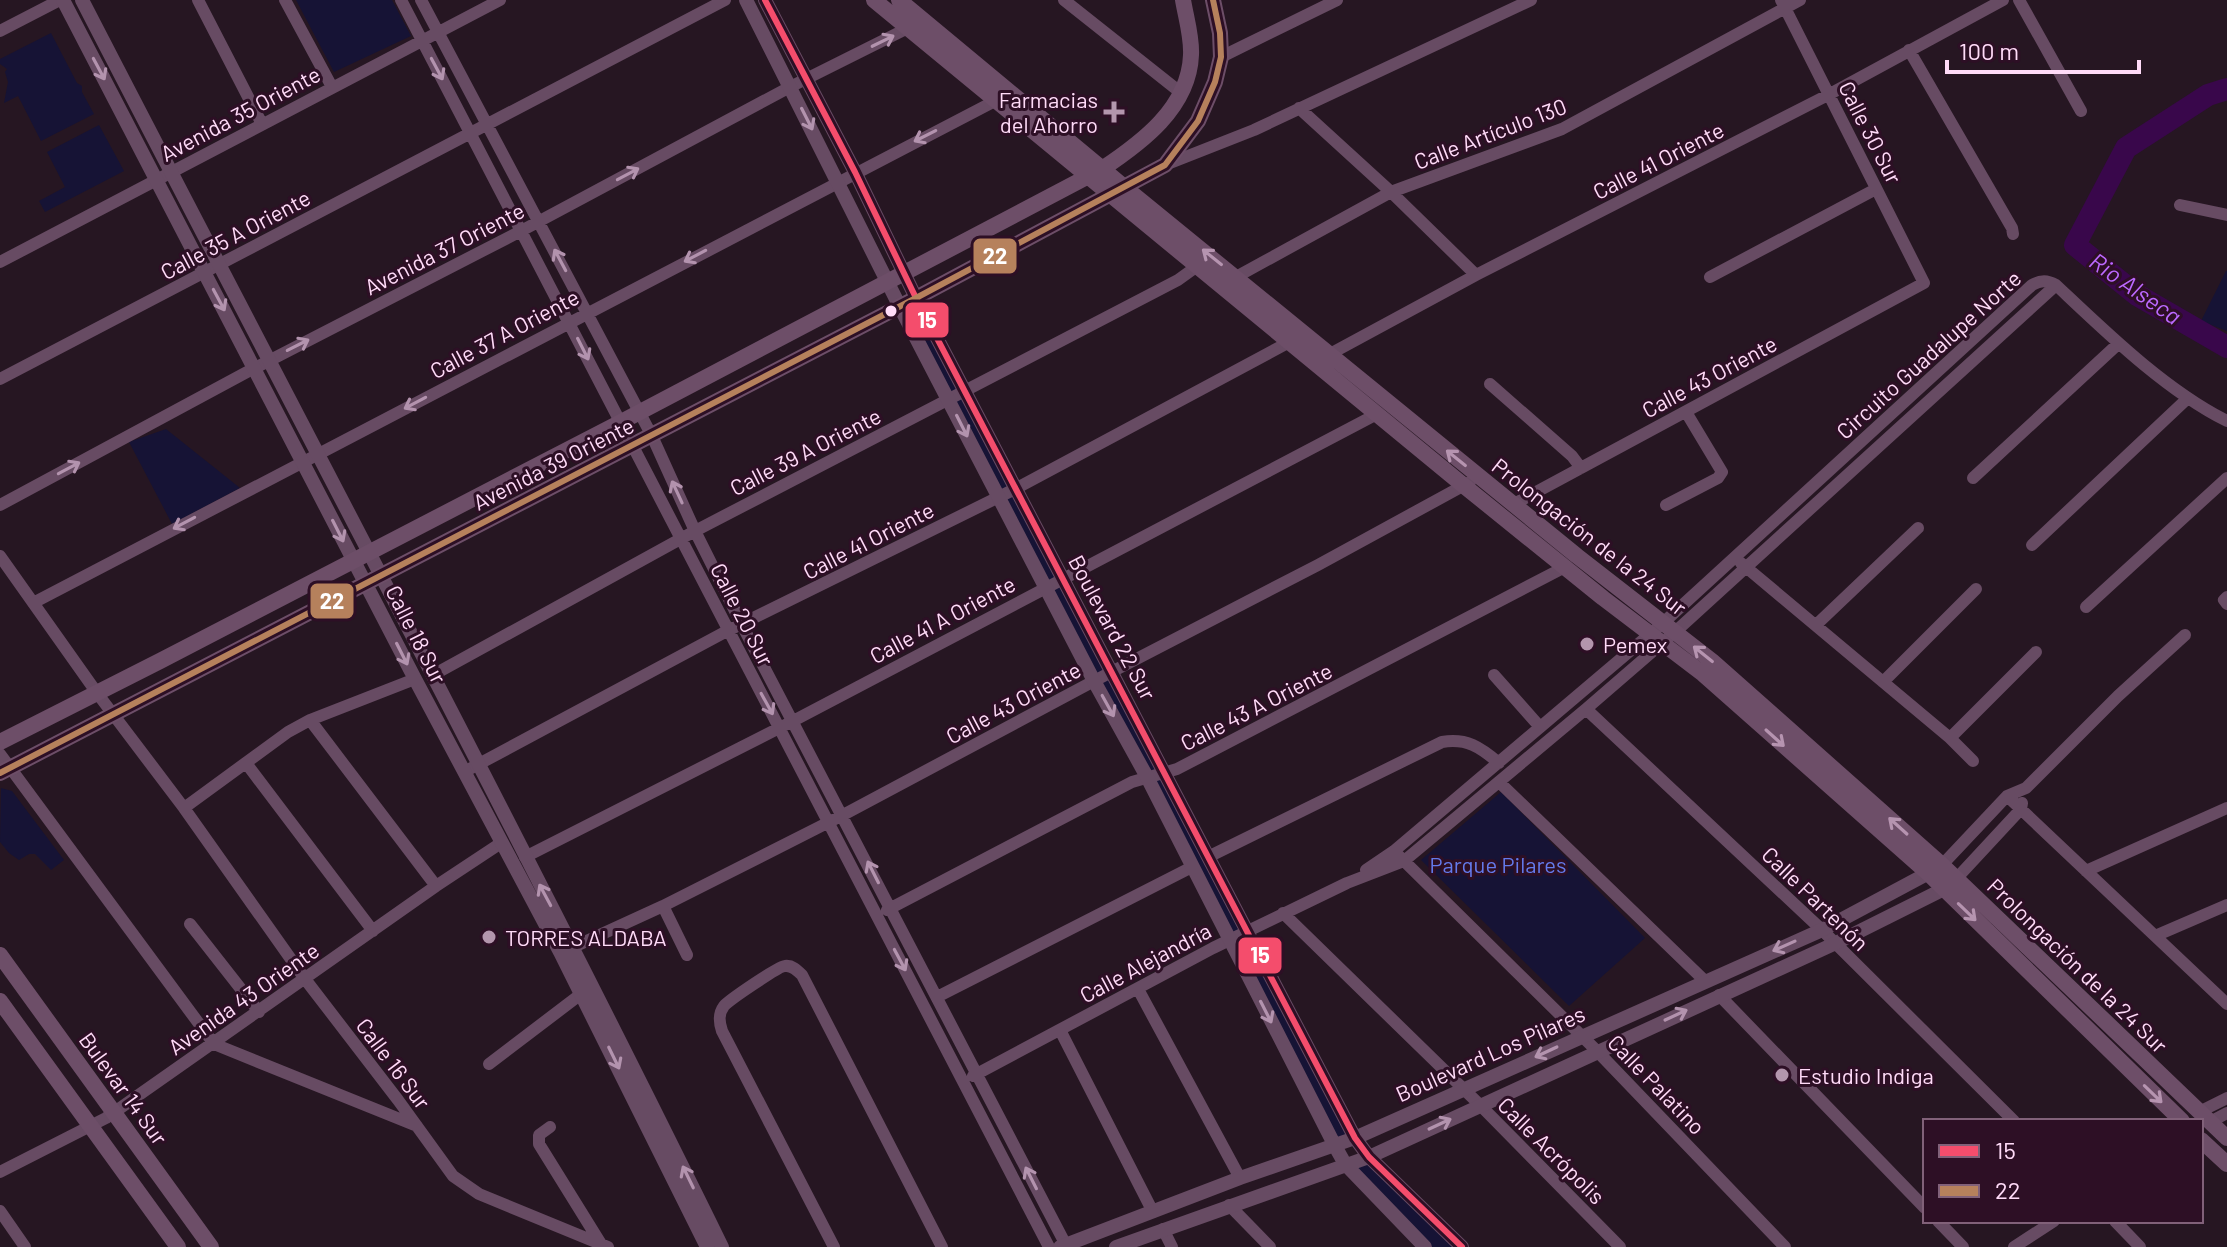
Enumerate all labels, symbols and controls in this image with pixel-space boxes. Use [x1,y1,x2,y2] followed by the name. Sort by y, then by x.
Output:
[1947,24,2139,74] scale bar
[871,32,895,48] one-way arrow
[1959,36,2019,65] text: 100 m
[92,57,108,81] one-way arrow
[430,57,446,81] one-way arrow
[156,60,324,166] street label: Avenida 35 Oriente
[1834,76,1908,188] street label: Calle 30 Sur
[999,86,1098,137] place label: Farmacias del Ahorro
[1410,92,1570,174] street label: Calle Artículo 130
[1105,103,1123,121] marker: Farmacias del Ahorro
[799,107,815,131] one-way arrow
[1588,116,1728,204] street label: Calle 41 Oriente
[914,129,938,145] one-way arrow
[616,166,639,182] one-way arrow
[156,184,314,284] street label: Calle 35 A Oriente
[360,196,528,300] street label: Avenida 37 Oriente
[972,237,1018,275] line badge: 22
[983,242,1007,268] text: 22
[2084,246,2188,330] water label: Rio Alseca
[551,249,567,272] one-way arrow
[683,249,707,265] one-way arrow
[1202,249,1223,266] one-way arrow
[1830,264,2026,444] street label: Circuito Guadalupe Norte
[425,283,583,383] street label: Calle 37 A Oriente
[211,288,227,311] one-way arrow
[904,301,950,339] line badge: 15
[883,303,899,319] unlabelled marker
[917,306,937,332] text: 15
[1637,330,1781,422] street label: Calle 43 Oriente
[285,337,309,353] one-way arrow
[576,337,592,361] one-way arrow
[403,395,427,411] one-way arrow
[725,402,885,500] street label: Calle 39 A Oriente
[468,411,638,515] street label: Avenida 39 Oriente
[955,414,971,438] one-way arrow
[1446,449,1467,467] one-way arrow
[1488,452,1692,620] street label: Prolongación de la 24 Sur
[56,460,80,475] one-way arrow
[669,480,684,504] one-way arrow
[798,496,938,584] street label: Calle 41 Oriente
[173,516,197,532] one-way arrow
[331,519,346,542] one-way arrow
[1064,550,1162,704] street label: Boulevard 22 Sur
[706,558,780,670] street label: Calle 20 Sur
[865,570,1019,668] street label: Calle 41 A Oriente
[381,580,453,688] street label: Calle 18 Sur
[309,582,355,620] line badge: 22
[320,587,344,613] text: 22
[1603,631,1667,657] place label: Pemex
[1578,635,1596,653] marker: Pemex
[395,642,410,666] one-way arrow
[1693,646,1714,663] one-way arrow
[941,656,1085,748] street label: Calle 43 Oriente
[1176,657,1336,755] street label: Calle 43 A Oriente
[760,692,776,716] one-way arrow
[1101,694,1117,718] one-way arrow
[1764,728,1784,746] one-way arrow
[1889,818,1909,836] one-way arrow
[1757,841,1875,955] street label: Calle Partenón
[1430,851,1566,877] park label: Parque Pilares
[864,861,880,885] one-way arrow
[1983,872,2173,1058] street label: Prolongación de la 24 Sur
[537,884,553,907] one-way arrow
[1957,902,1976,921] one-way arrow
[1075,916,1215,1008] street label: Calle Alejandría
[505,924,667,950] place label: TORRES ALDABA
[480,928,498,946] marker: TORRES ALDABA
[163,936,323,1060] street label: Avenida 43 Oriente
[1237,936,1283,975] line badge: 15
[1772,940,1796,955] one-way arrow
[1250,941,1270,967] text: 15
[892,948,908,972] one-way arrow
[1259,999,1274,1023] one-way arrow
[1391,1000,1589,1106] street label: Boulevard Los Pilares
[1663,1006,1688,1021] one-way arrow
[351,1013,437,1113] street label: Calle 16 Sur
[75,1027,173,1149] street label: Bulevar 14 Sur
[1603,1029,1711,1139] street label: Calle Palatino
[1534,1045,1558,1060] one-way arrow
[607,1046,622,1070] one-way arrow
[1798,1062,1934,1088] place label: Estudio Indiga
[1773,1066,1791,1084] marker: Estudio Indiga
[2143,1084,2163,1103] one-way arrow
[1493,1091,1611,1209] street label: Calle Acrópolis
[1428,1116,1452,1131] one-way arrow
[1923,1119,2203,1223] legend
[1995,1135,2016,1164] text: 15
[680,1165,695,1189] one-way arrow
[1023,1166,1039,1190] one-way arrow
[1995,1175,2021,1204] text: 22

